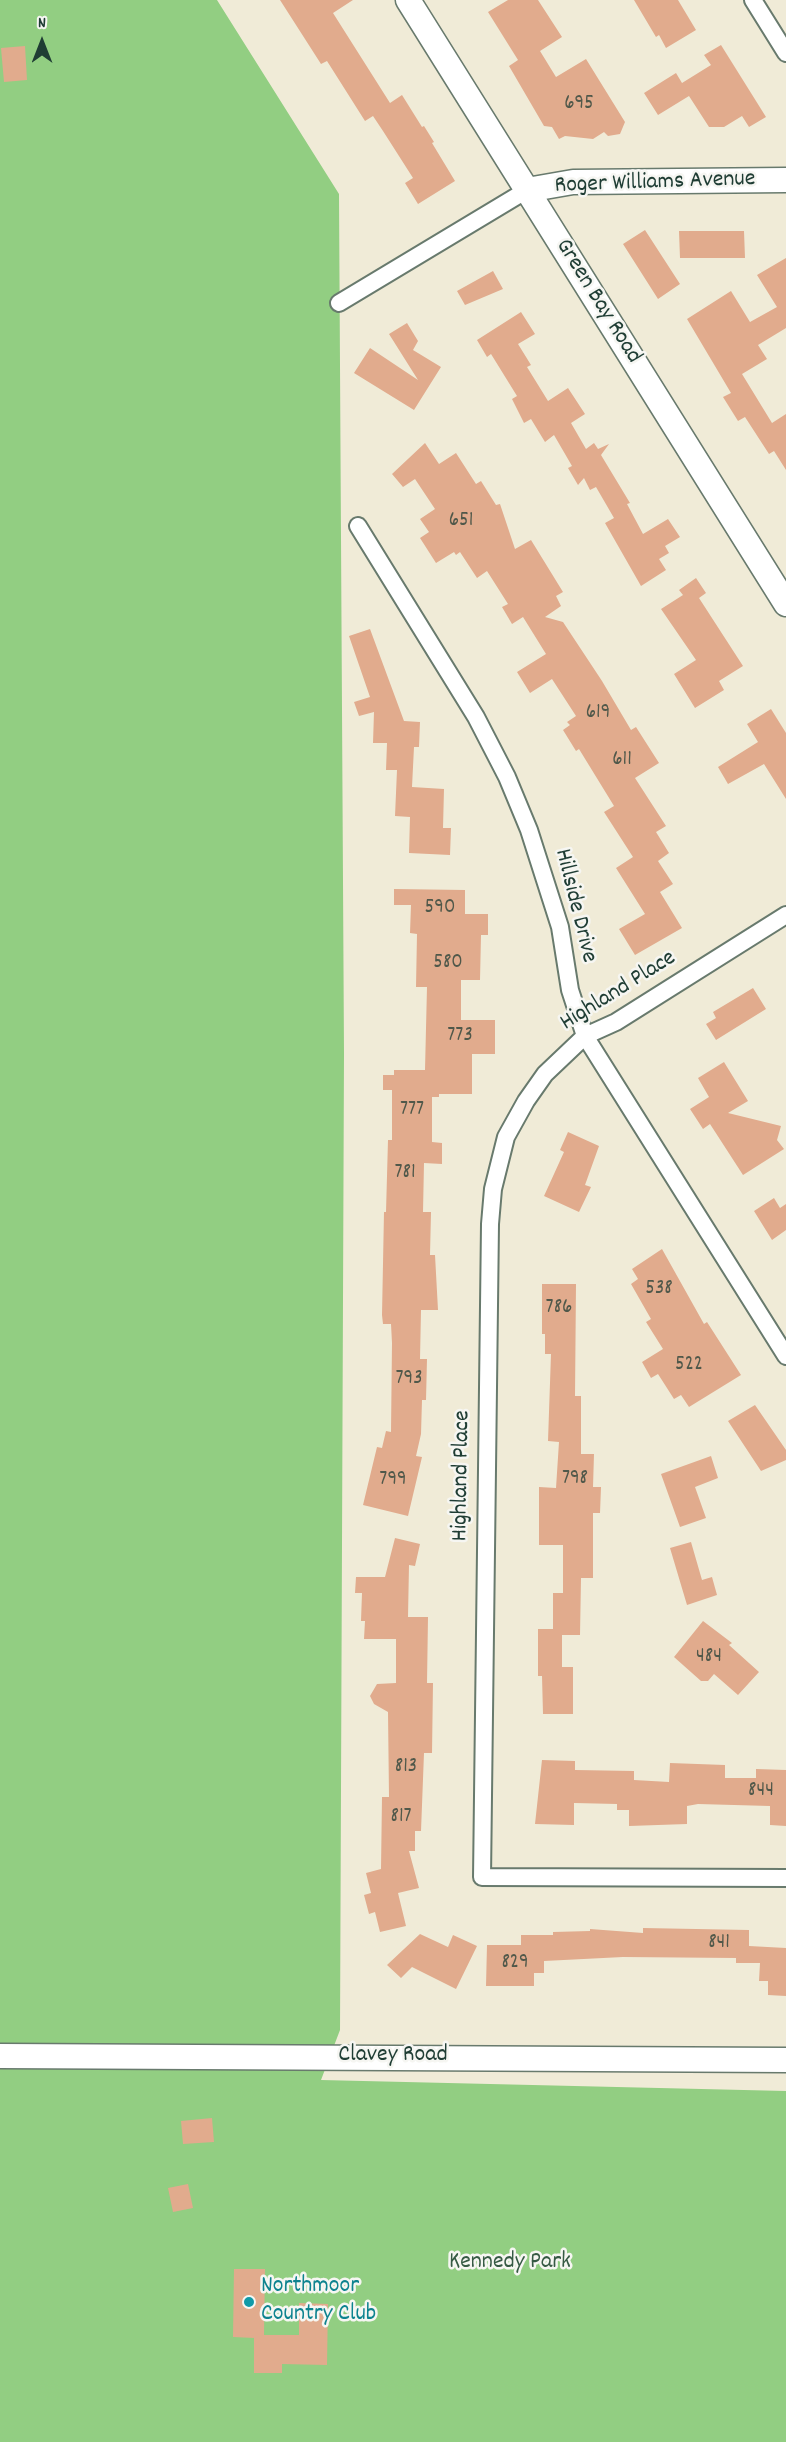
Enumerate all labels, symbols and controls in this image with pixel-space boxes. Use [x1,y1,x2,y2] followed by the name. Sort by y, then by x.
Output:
[12,12,72,72] north arrow
[38,12,46,35] text: N
[564,92,594,118] house number: 695
[554,166,756,202] street label: Roger Williams Avenue
[547,234,647,370] street label: Green Bay Road
[449,509,473,535] house number: 651
[586,701,610,727] house number: 619
[612,748,632,774] house number: 611
[546,846,602,966] street label: Hillside Drive
[425,896,455,922] house number: 590
[556,945,682,1039] street label: Highland Place
[433,951,463,977] house number: 580
[447,1024,473,1050] house number: 773
[400,1098,424,1124] house number: 777
[394,1161,416,1187] house number: 781
[645,1277,673,1303] house number: 538
[546,1296,572,1322] house number: 786
[675,1353,703,1379] house number: 522
[396,1367,422,1393] house number: 793
[447,1410,479,1542] street label: Highland Place
[562,1467,588,1493] house number: 798
[379,1468,407,1494] house number: 799
[696,1645,722,1671] house number: 484
[395,1755,417,1781] house number: 813
[748,1779,774,1805] house number: 844
[390,1805,412,1831] house number: 817
[708,1931,730,1957] house number: 841
[501,1951,529,1977] house number: 829
[338,2043,448,2071] street label: Clavey Road
[449,2250,571,2278] park label: Kennedy Park
[261,2274,376,2330] place label: Northmoor Country Club
[242,2295,256,2309] marker: Northmoor Country Club

